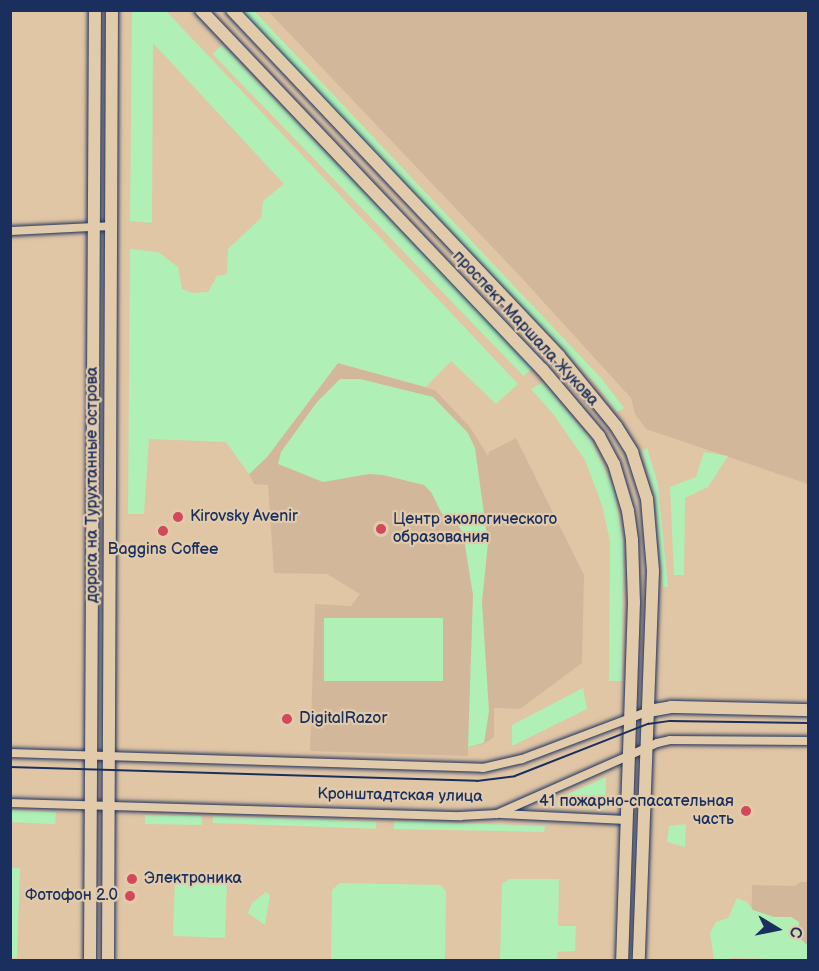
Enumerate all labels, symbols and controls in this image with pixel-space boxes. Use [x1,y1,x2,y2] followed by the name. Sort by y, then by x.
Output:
[448,247,602,411] street label: проспект Маршала Жукова
[83,367,103,603] street label: дорога на Турухтанные острова
[190,507,299,527] place label: Kirovsky Avenir
[171,510,185,524] marker: Kirovsky Avenir
[393,510,557,548] place label: Центр экологического образования
[374,522,388,536] marker: Центр экологического образования
[156,524,170,538] marker: Baggins Coffee
[108,540,218,560] place label: Baggins Coffee
[299,709,387,729] place label: DigitalRazor
[280,712,294,726] marker: DigitalRazor
[317,785,483,807] street label: Кронштадтская улица
[539,792,734,830] place label: 41 пожарно-спасательная часть
[739,804,753,818] marker: 41 пожарно-спасательная часть
[144,869,242,889] place label: Электроника
[125,872,139,886] marker: Электроника
[25,886,118,906] place label: Фотофон 2.0
[123,889,137,903] marker: Фотофон 2.0
[747,899,807,959] north arrow
[785,925,806,939] text: С

